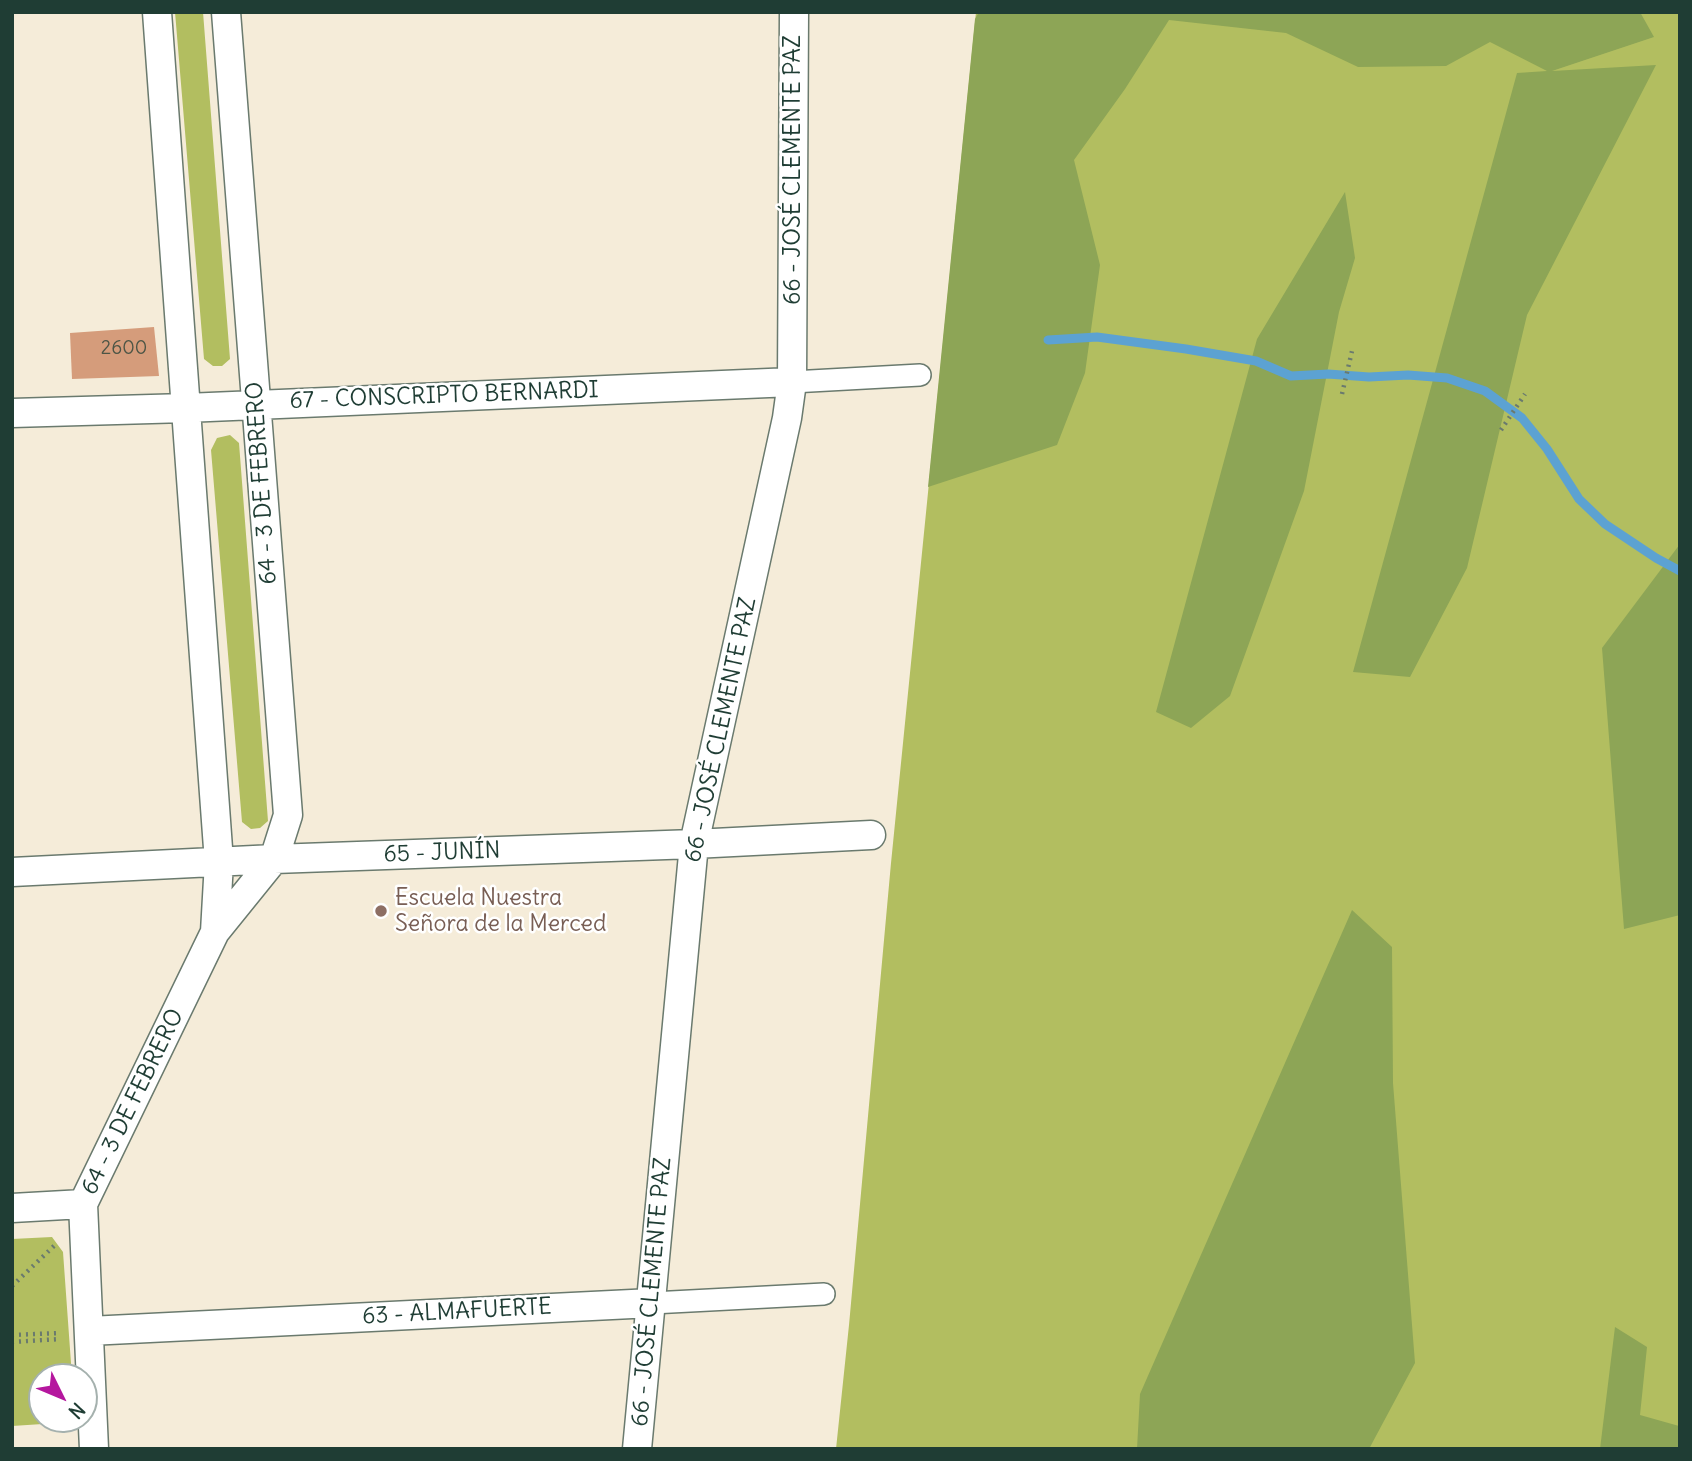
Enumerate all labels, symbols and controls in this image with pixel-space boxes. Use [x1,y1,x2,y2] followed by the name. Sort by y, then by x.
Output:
[779,35,807,305] street label: 66 - JOSÉ CLEMENTE PAZ
[101,338,147,360] house number: 2600
[289,377,599,415] street label: 67 - CONSCRIPTO BERNARDI
[241,381,283,585] street label: 64 - 3 DE FEBRERO
[679,595,763,865] street label: 66 - JOSÉ CLEMENTE PAZ
[383,837,501,869] street label: 65 - JUNÍN
[395,884,606,938] place label: Escuela Nuestra Señora de la Merced
[373,903,389,919] marker: Escuela Nuestra Señora de la Merced
[76,1005,190,1199] street label: 64 - 3 DE FEBRERO
[626,1156,678,1428] street label: 66 - JOSÉ CLEMENTE PAZ
[362,1293,552,1331] street label: 63 - ALMAFUERTE
[28,1363,98,1433] north arrow
[64,1398,90,1424] text: N

